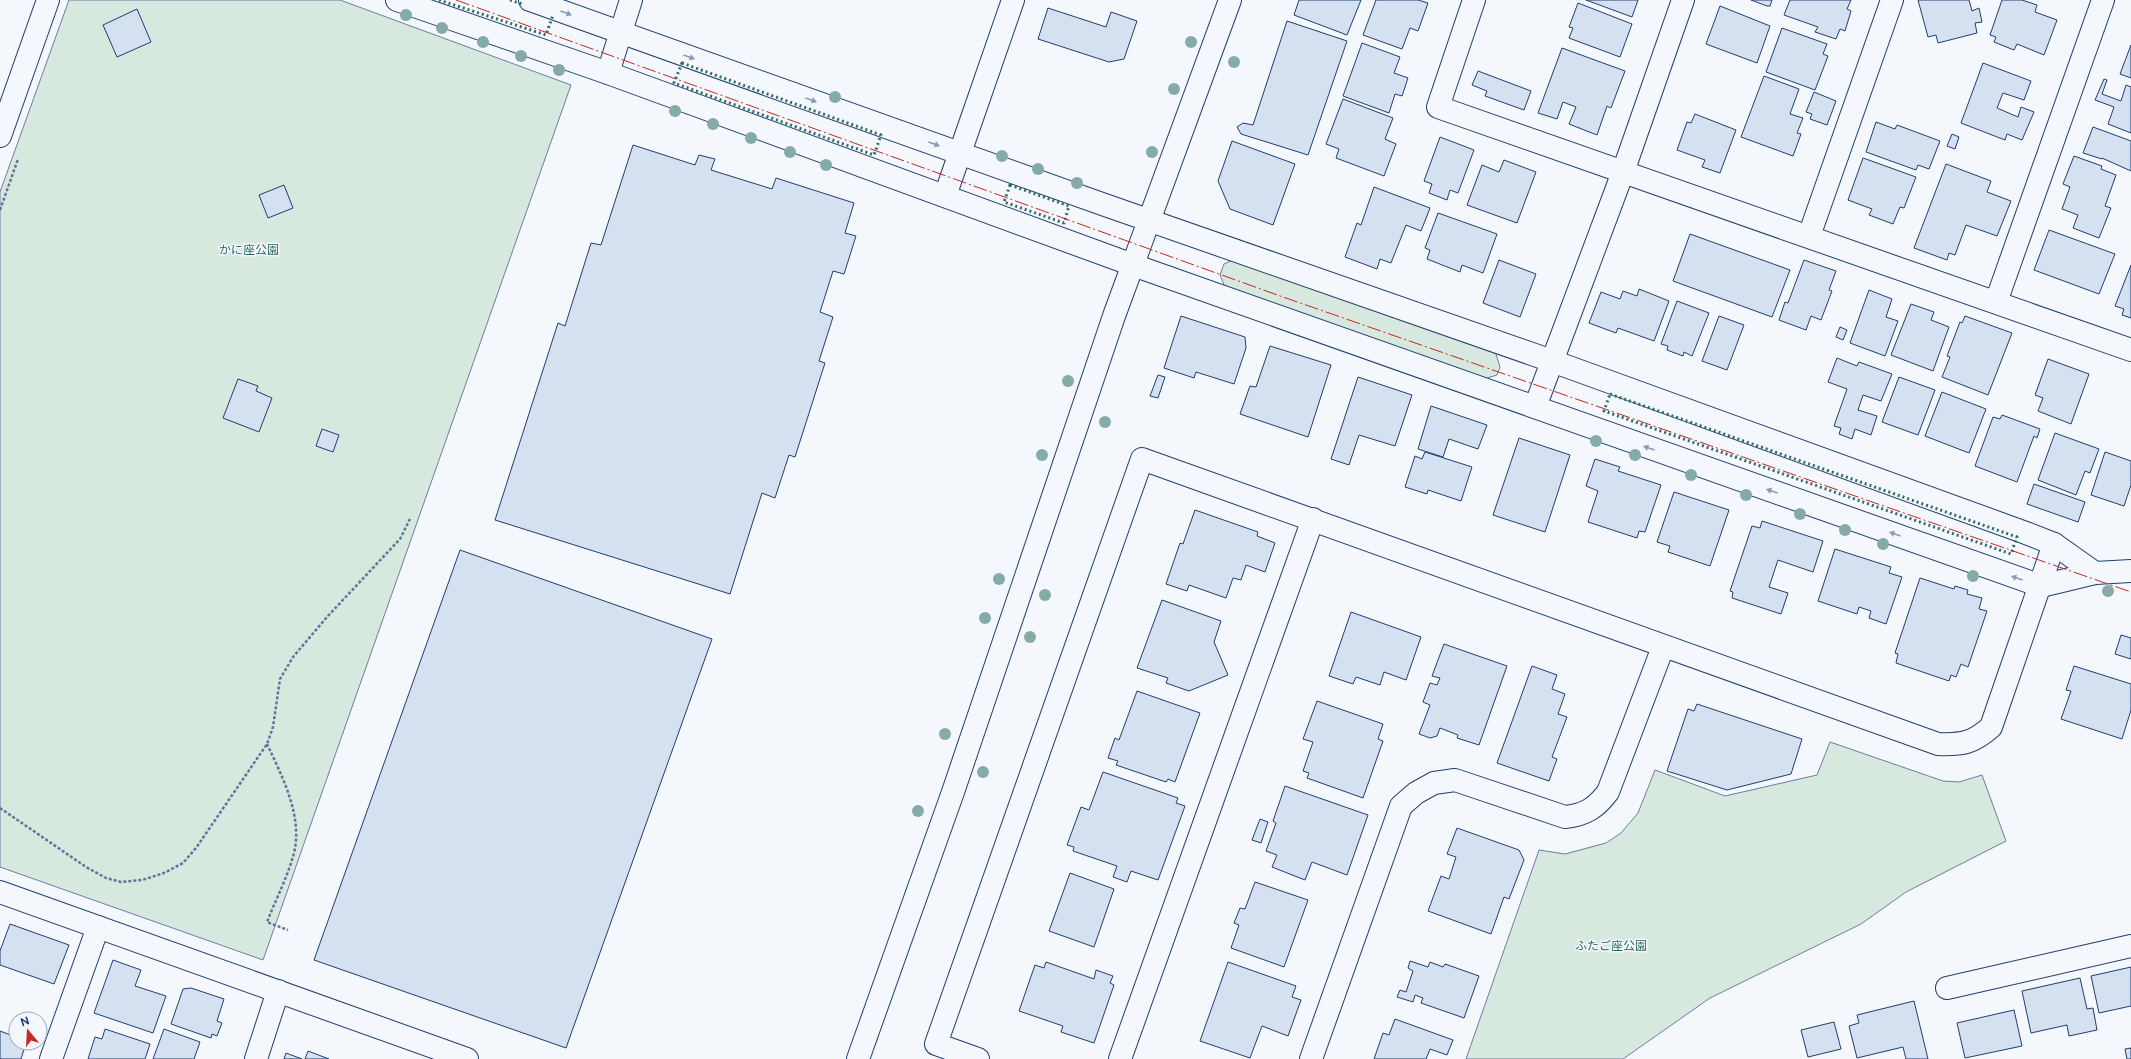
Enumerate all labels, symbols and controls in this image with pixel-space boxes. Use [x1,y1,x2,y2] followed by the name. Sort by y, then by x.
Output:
[561,10,573,16] one-way arrow
[683,54,695,60] one-way arrow
[806,98,818,104] one-way arrow
[928,141,940,147] one-way arrow
[219,243,279,257] park label: かに座公園
[1643,444,1655,450] one-way arrow
[1766,488,1778,494] one-way arrow
[1888,531,1900,537] one-way arrow
[2011,574,2023,580] one-way arrow
[1575,939,1647,953] park label: ふたご座公園
[8,1011,48,1051] north arrow
[19,1014,31,1029] text: N

